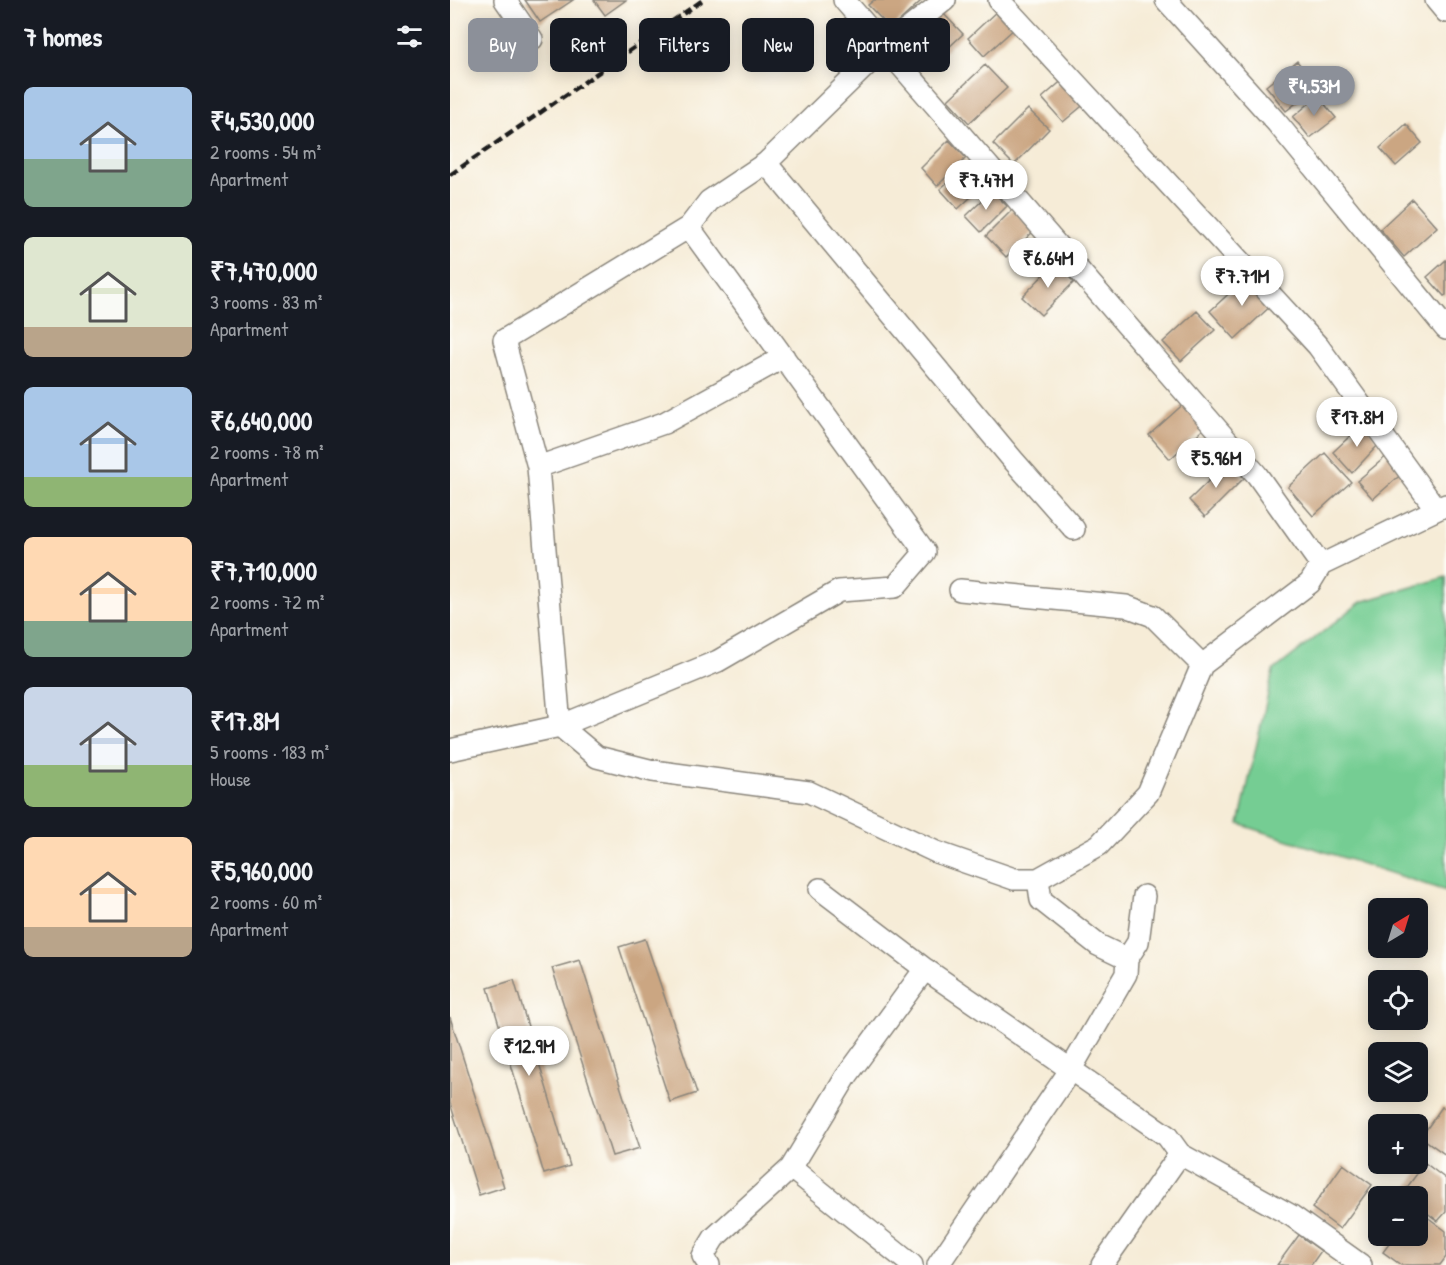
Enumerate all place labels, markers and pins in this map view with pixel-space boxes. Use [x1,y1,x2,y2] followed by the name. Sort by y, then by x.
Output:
[1265,66,1363,117] pin: ₹4.53M
[937,160,1035,211] pin: ₹7.47M
[999,238,1097,289] pin: ₹6.64M
[1193,256,1291,307] pin: ₹7.71M
[1308,397,1406,448] pin: ₹17.8M
[1167,438,1265,489] pin: ₹5.96M
[480,1026,578,1077] pin: ₹12.9M

